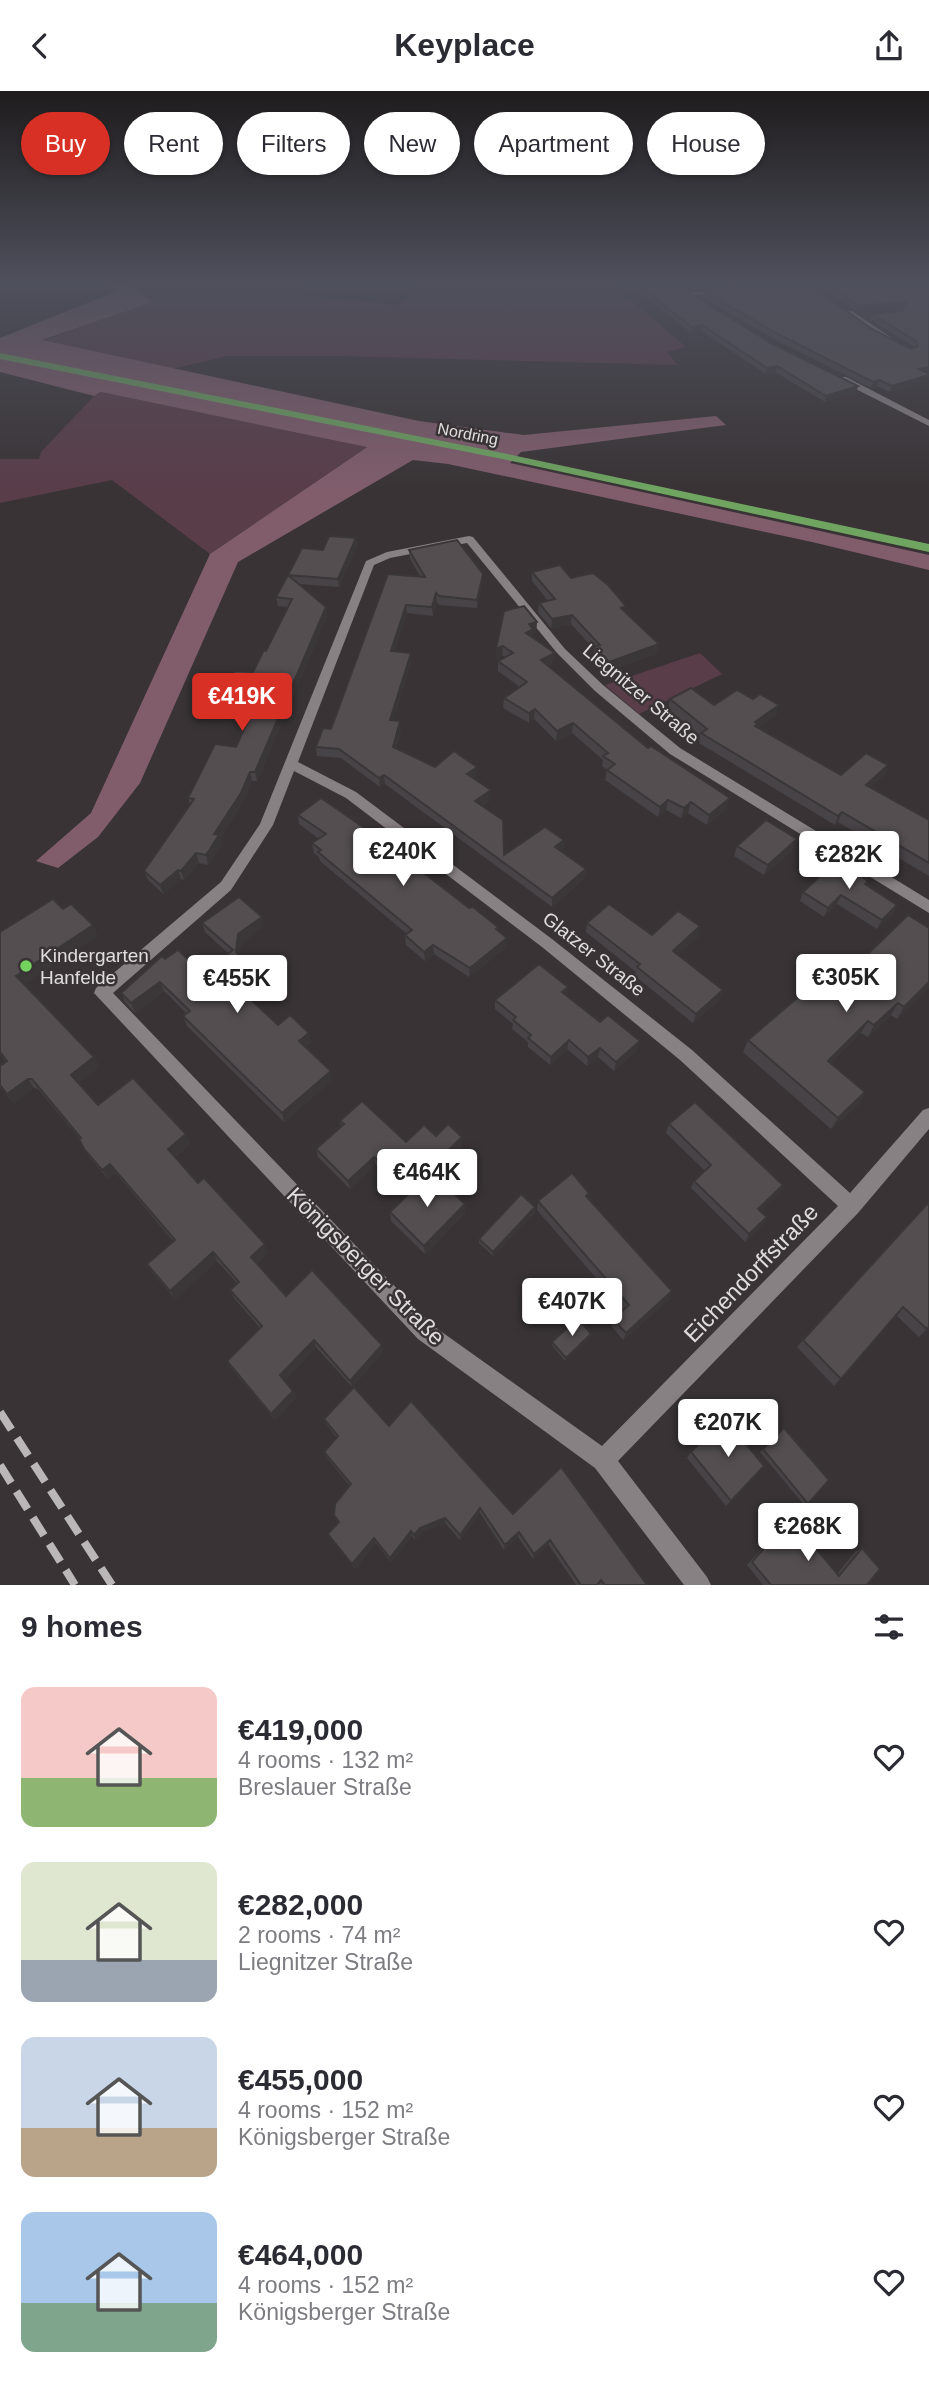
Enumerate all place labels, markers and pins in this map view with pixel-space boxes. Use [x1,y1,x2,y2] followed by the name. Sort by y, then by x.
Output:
[193,673,291,733] pin: €419K
[354,829,452,888] pin: €240K
[800,831,898,891] pin: €282K
[40,945,149,988] place label: Kindergarten Hanfelde
[188,955,286,1015] pin: €455K
[797,955,895,1014] pin: €305K
[18,958,34,974] marker: Kindergarten Hanfelde
[378,1149,476,1209] pin: €464K
[523,1279,621,1338] pin: €407K
[679,1399,777,1459] pin: €207K
[759,1503,857,1563] pin: €268K

